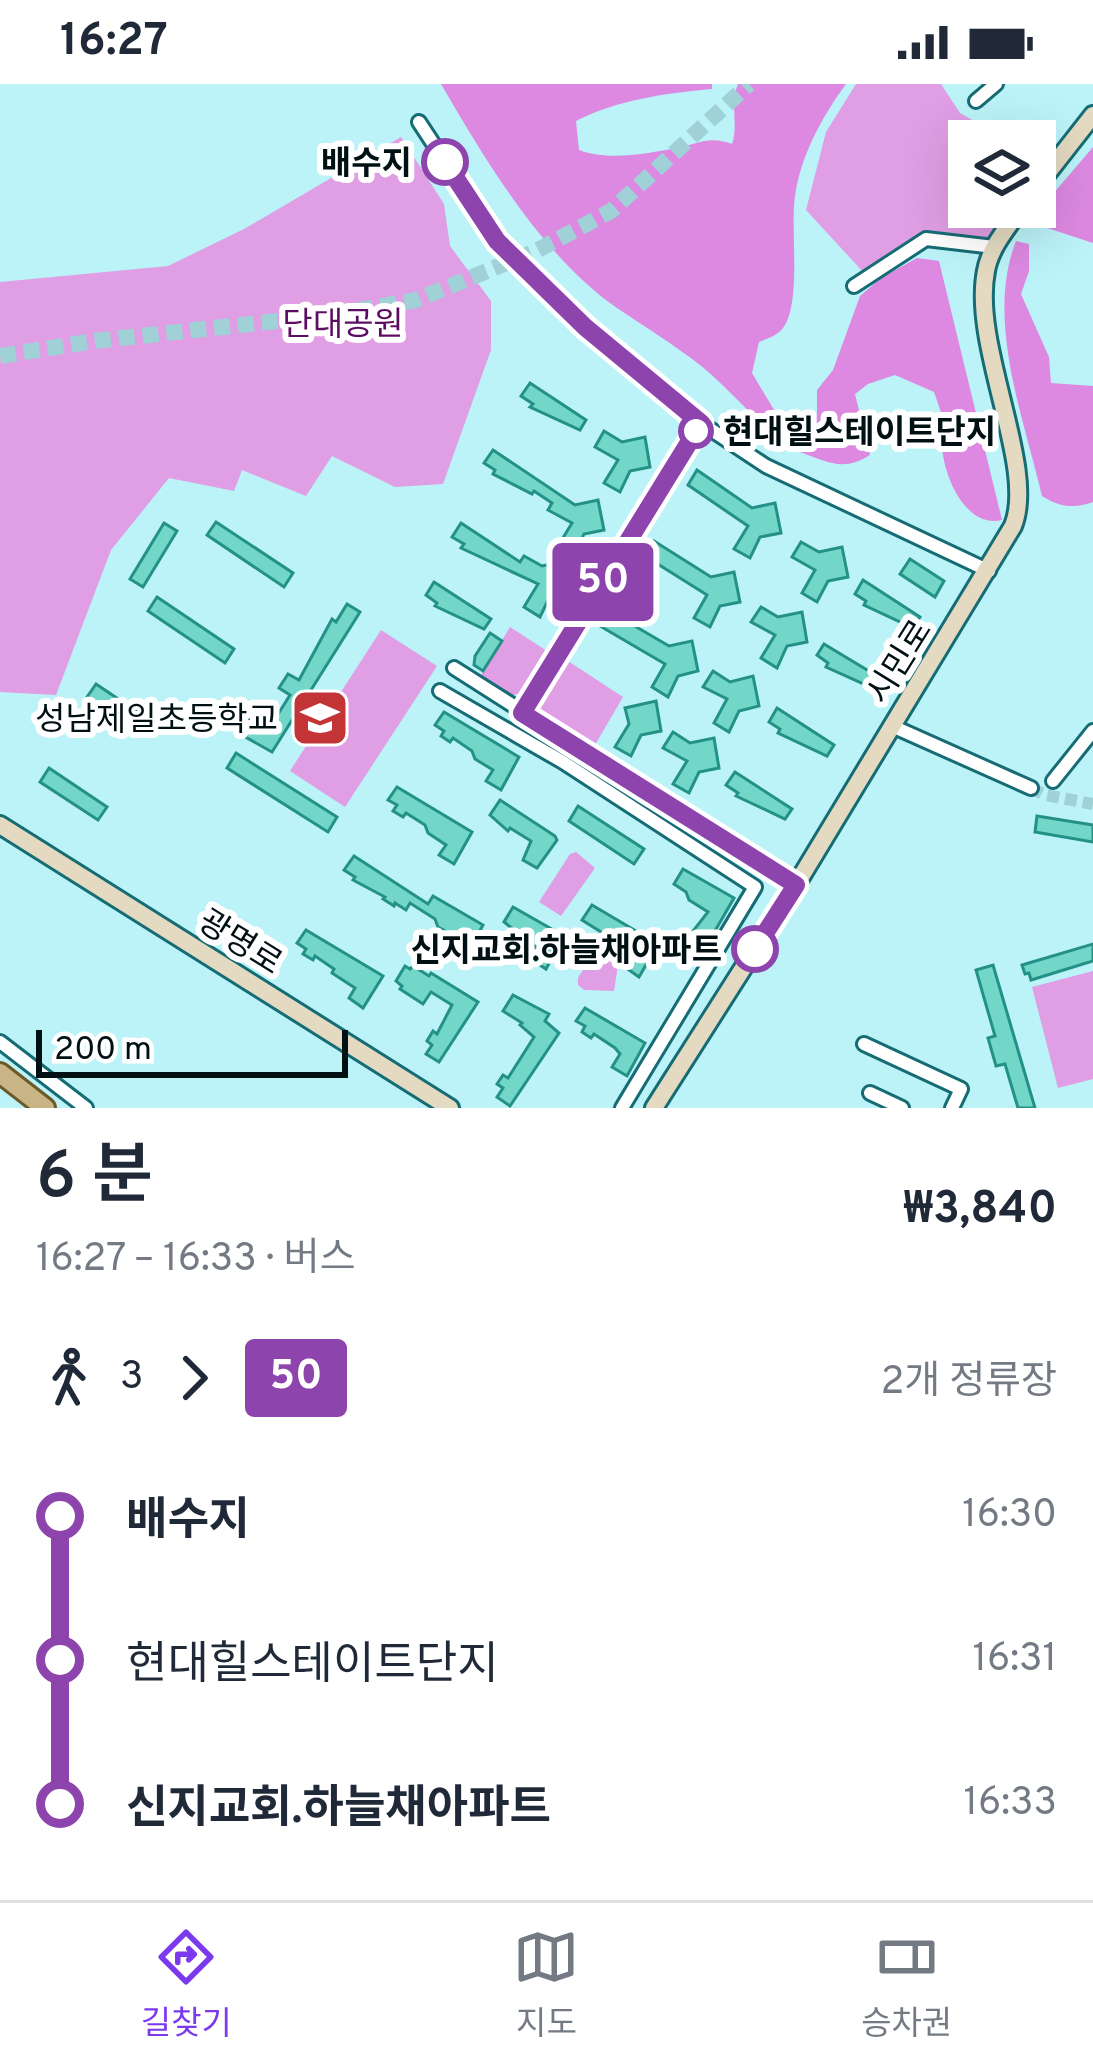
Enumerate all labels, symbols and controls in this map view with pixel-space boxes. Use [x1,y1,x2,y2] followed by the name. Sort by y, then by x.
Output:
[60,14,168,71] text: 16:27
[948,120,1056,228] map controls
[948,120,1056,228] button: layers
[423,140,467,184] marker: 배수지
[321,145,412,187] place label: 배수지
[282,306,404,348] park label: 단대공원
[723,414,996,456] place label: 현대힐스테이트단지
[680,415,712,447] marker: 현대힐스테이트단지
[549,543,657,621] line badge: 50
[576,555,630,608] text: 50
[859,613,943,713] street label: 시민로
[289,687,351,749] school or university icon: 성남제일초등학교
[35,701,278,743] place label: 성남제일초등학교
[189,902,289,986] street label: 광명로
[733,927,777,971] marker: 신지교회.하늘채아파트
[410,932,722,974] place label: 신지교회.하늘채아파트
[36,1024,348,1077] scale bar
[54,1030,152,1072] text: 200 m
[36,1138,153,1221] text: 6 분
[903,1182,1057,1239] text: ₩3,840
[36,1236,356,1285] text: 16:27 – 16:33 · 버스
[36,1345,102,1411] icon: walk
[161,1345,227,1411] icon: forward
[269,1351,323,1404] text: 50
[120,1354,143,1403] text: 3
[880,1359,1057,1408] text: 2개 정류장
[962,1492,1057,1541] text: 16:30
[126,1494,250,1551] text: 배수지
[972,1636,1057,1685] text: 16:31
[126,1638,499,1695] text: 현대힐스테이트단지
[963,1780,1057,1829] text: 16:33
[126,1782,551,1839] text: 신지교회.하늘채아파트
[141,1924,232,2047] tab: 길찾기
[513,1924,579,2047] tab: 지도
[861,1924,952,2047] tab: 승차권

